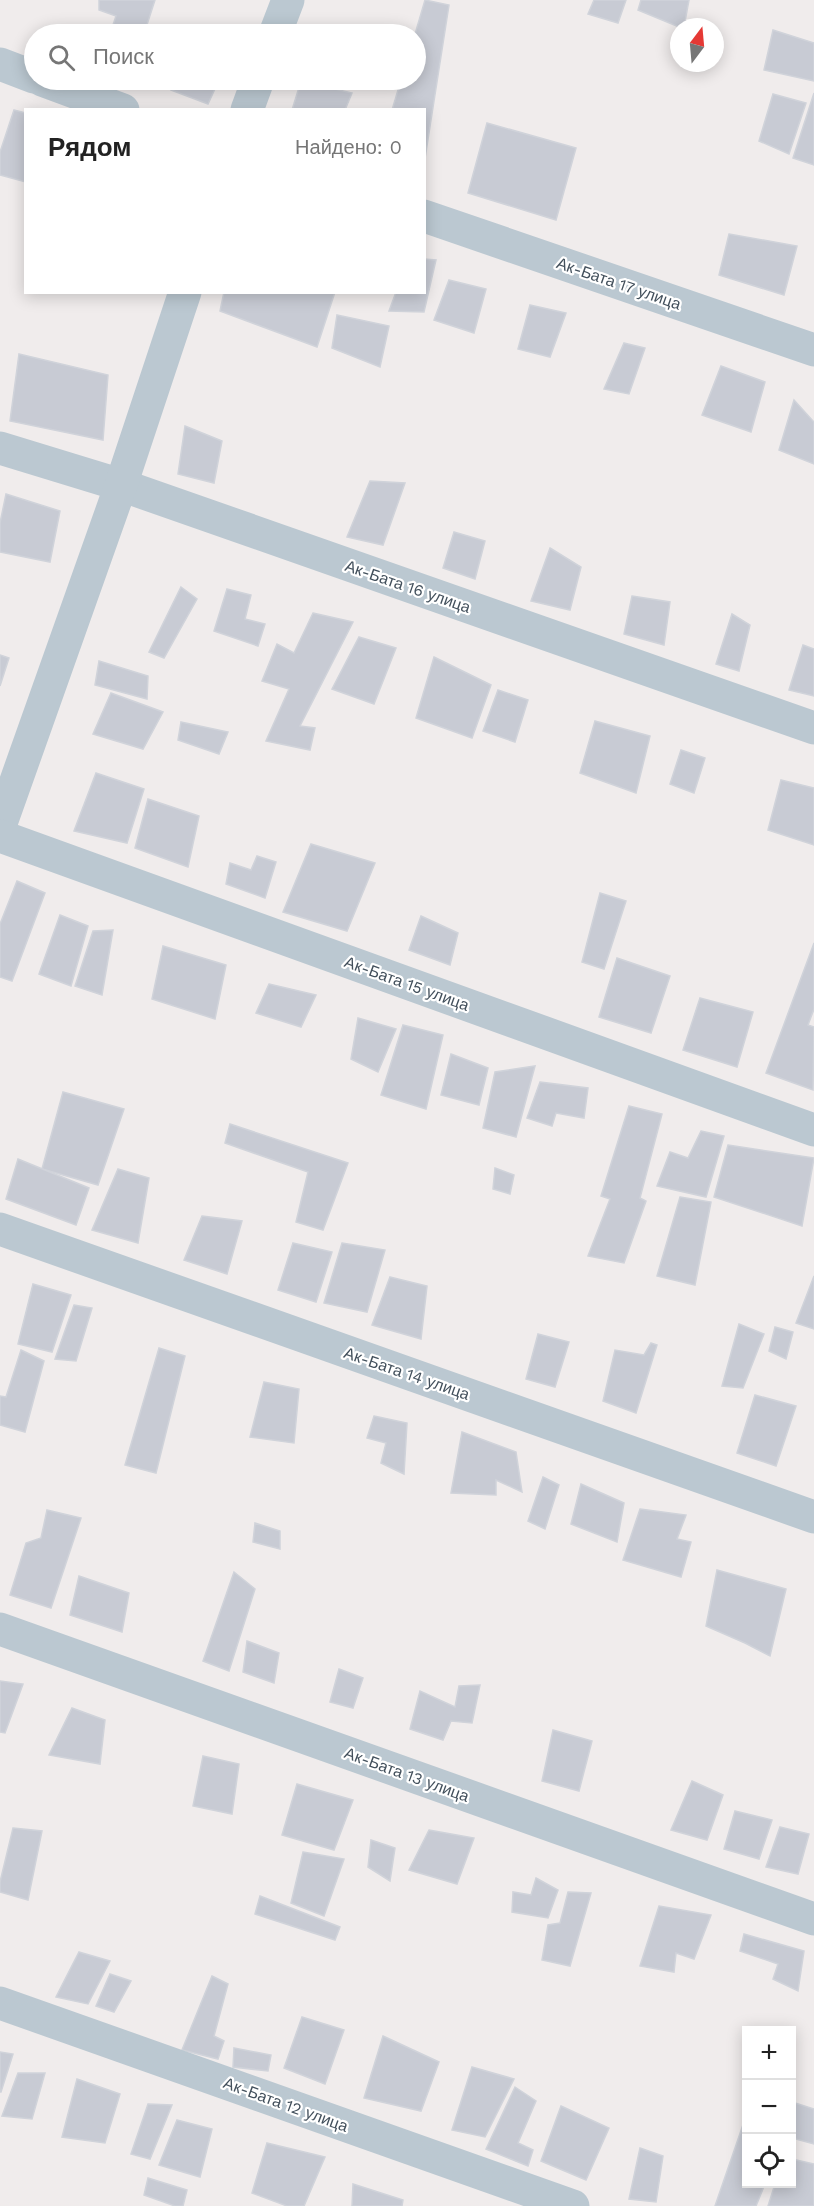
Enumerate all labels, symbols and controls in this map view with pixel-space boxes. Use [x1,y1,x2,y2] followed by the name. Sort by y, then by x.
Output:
[670,18,724,72] north arrow
[24,24,426,90] search box
[45,41,78,74] icon: search
[93,44,154,69] text: Поиск
[48,132,131,162] text: Рядом
[295,135,402,159] text: Найдено: 0
[554,253,684,314] street label: Ак-Бата 17 улица
[343,556,473,617] street label: Ак-Бата 16 улица
[342,952,472,1015] street label: Ак-Бата 15 улица
[342,1343,472,1404] street label: Ак-Бата 14 улица
[342,1743,472,1806] street label: Ак-Бата 13 улица
[742,2026,796,2188] map controls
[742,2026,796,2080] button: +
[221,2073,351,2136] street label: Ак-Бата 12 улица
[742,2080,796,2134] button: −
[742,2134,796,2188] button: locate

